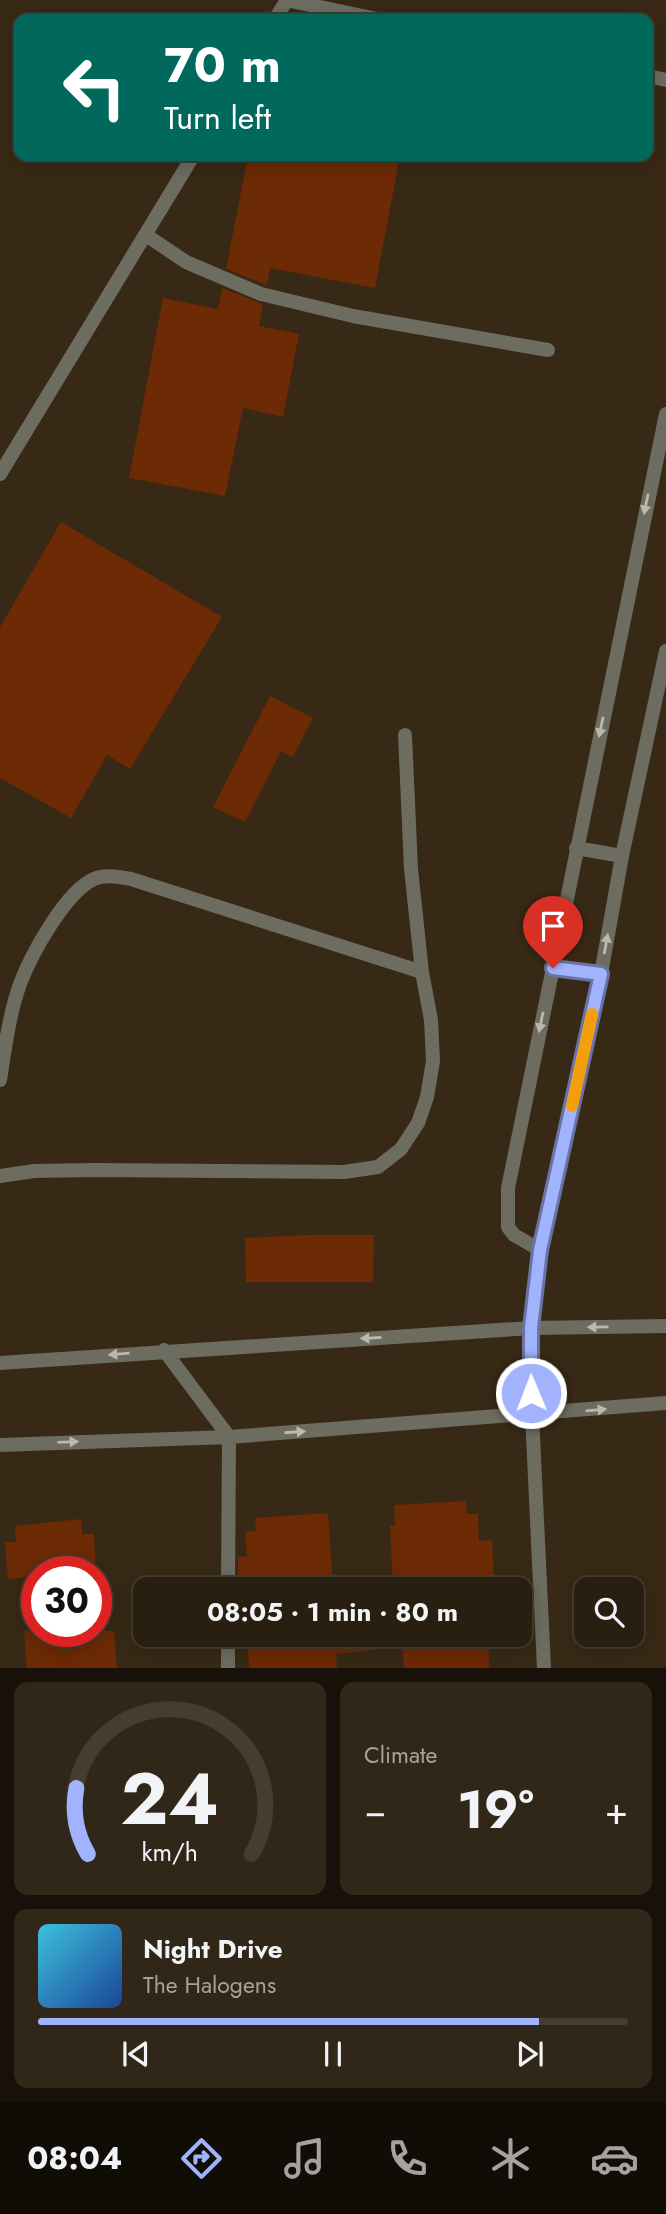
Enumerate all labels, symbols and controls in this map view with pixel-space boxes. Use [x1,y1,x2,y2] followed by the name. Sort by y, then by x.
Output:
[164,30,281,100] text: 70 m
[49,42,140,133] icon: left
[164,95,271,141] text: Turn left
[641,493,652,515] one-way arrow
[595,716,606,738] one-way arrow
[523,896,583,968] pin
[534,907,572,945] icon: arrive
[601,933,612,955] one-way arrow
[536,1011,547,1033] one-way arrow
[587,1321,609,1332] one-way arrow
[359,1332,381,1343] one-way arrow
[108,1349,130,1360] one-way arrow
[494,1356,568,1430] position arrow
[585,1404,607,1415] one-way arrow
[285,1426,307,1437] one-way arrow
[57,1437,79,1448] one-way arrow
[21,1556,112,1647] speed limit sign: 30
[574,1577,644,1647] map controls
[574,1577,644,1647] button: search
[207,1593,458,1631] text: 08:05 · 1 min · 80 m
[364,1738,437,1772] text: Climate
[121,1747,219,1852] text: 24
[457,1772,534,1848] text: 19°
[364,1783,386,1838] text: −
[605,1783,628,1838] text: +
[142,1834,198,1870] text: km/h
[143,1930,283,1968] text: Night Drive
[143,1968,276,2002] text: The Halogens
[117,2035,155,2073] icon: previous
[314,2035,352,2073] icon: pause
[511,2035,549,2073] icon: next
[177,2134,226,2183] icon: directions
[280,2134,329,2183] icon: music
[383,2134,432,2183] icon: phone
[486,2134,535,2183] icon: climate
[590,2134,639,2183] icon: car
[27,2135,122,2181] text: 08:04

